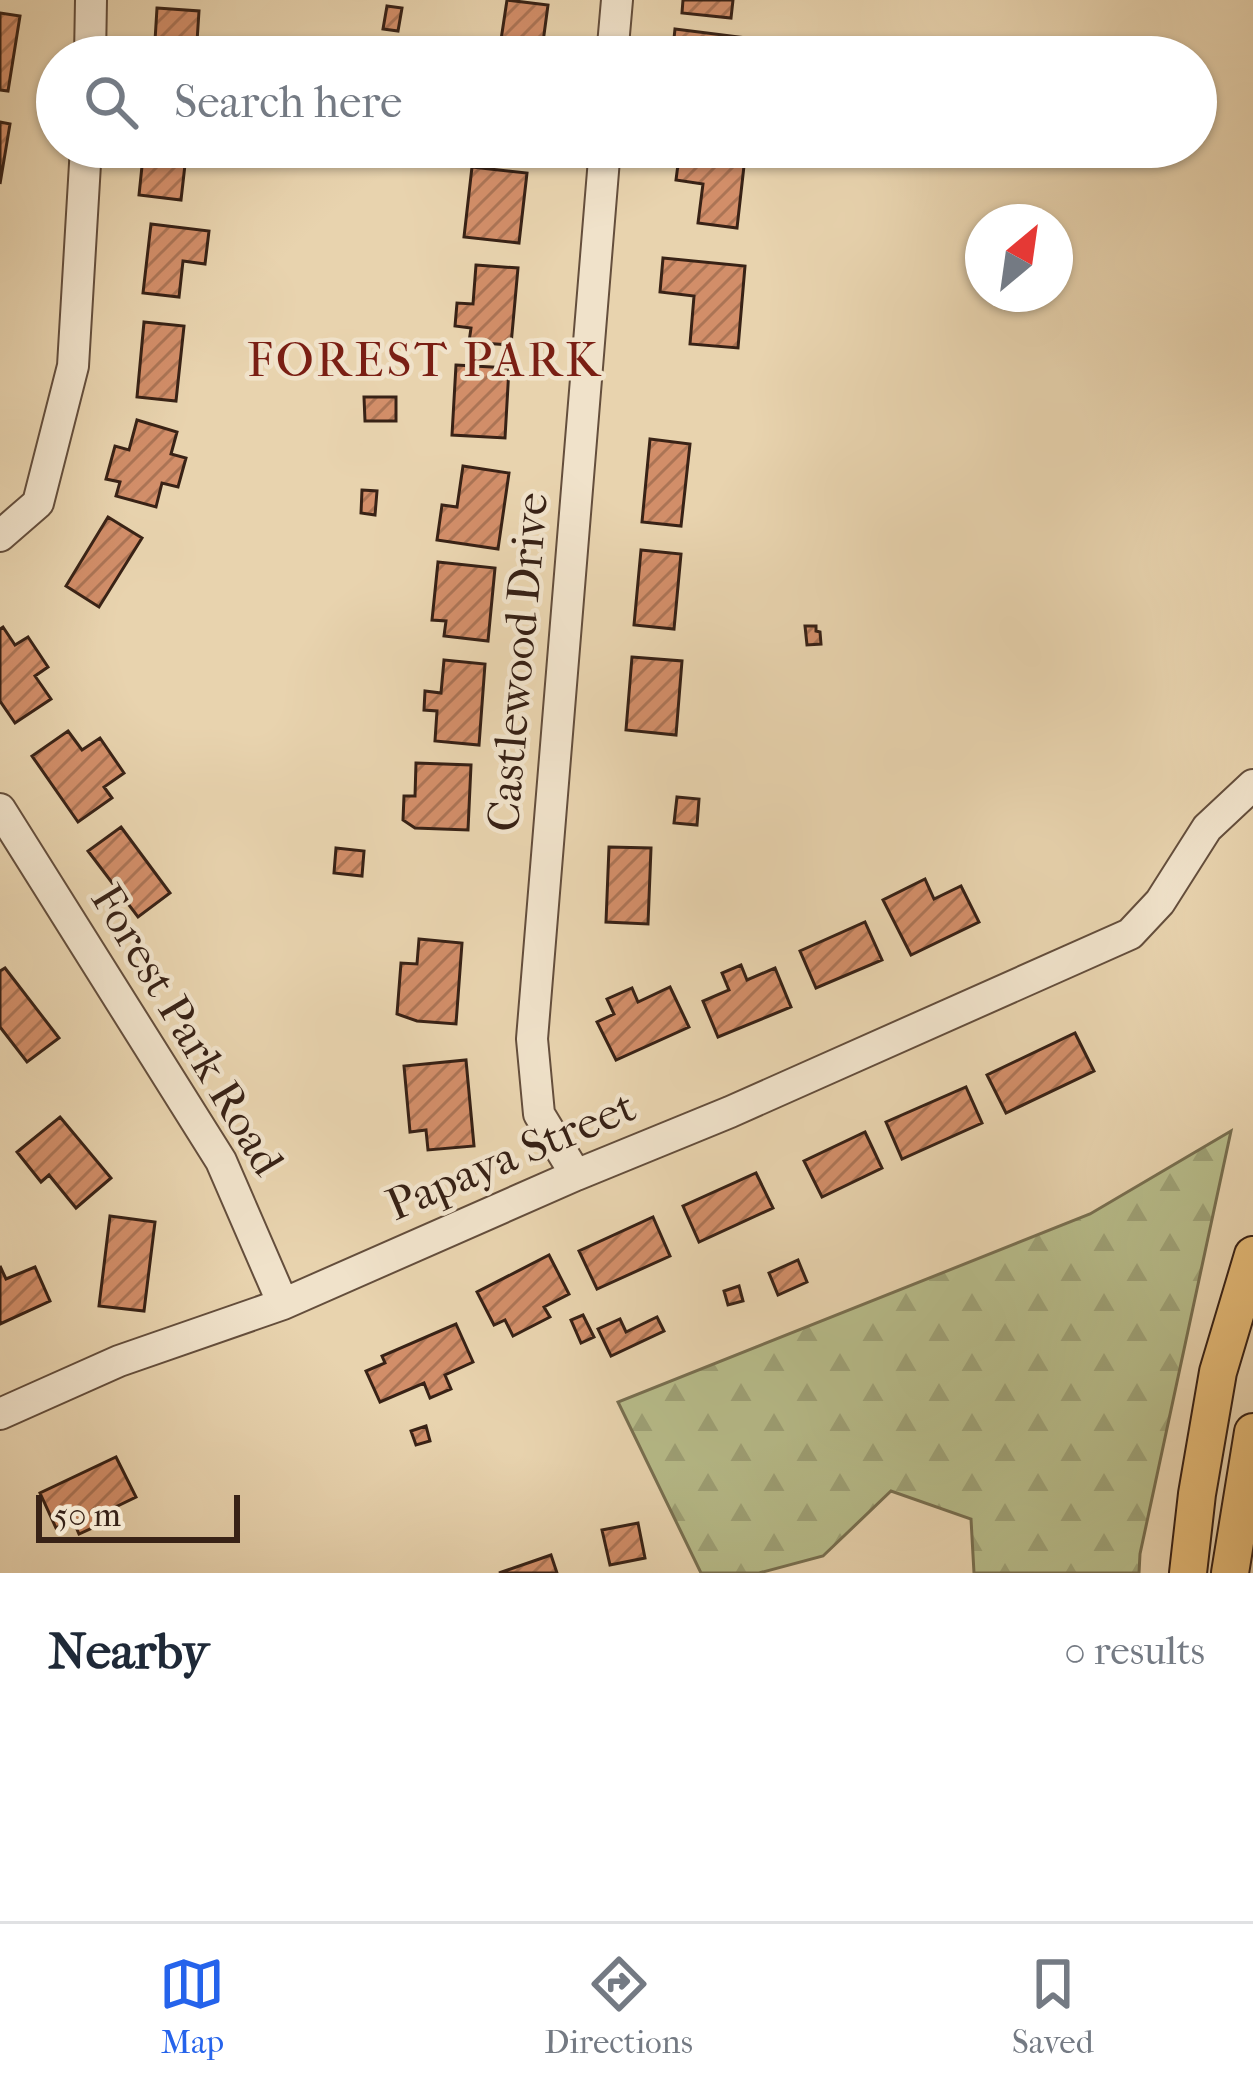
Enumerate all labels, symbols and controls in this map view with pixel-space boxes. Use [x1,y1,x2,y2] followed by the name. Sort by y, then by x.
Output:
[36,36,1217,168] search box
[78,69,144,135] icon: search
[174,76,402,129] text: Search here
[965,204,1073,312] north arrow
[247,332,603,388] district label: FOREST PARK
[477,490,559,834] street label: Castlewood Drive
[80,875,295,1185] street label: Forest Park Road
[379,1080,643,1232] street label: Papaya Street
[36,1489,240,1542] scale bar
[54,1496,121,1535] text: 50 m
[48,1621,209,1681] text: Nearby
[1064,1628,1205,1674] text: 0 results
[159,1951,225,2062] tab: Map
[544,1951,693,2062] tab: Directions
[1012,1951,1094,2062] tab: Saved

